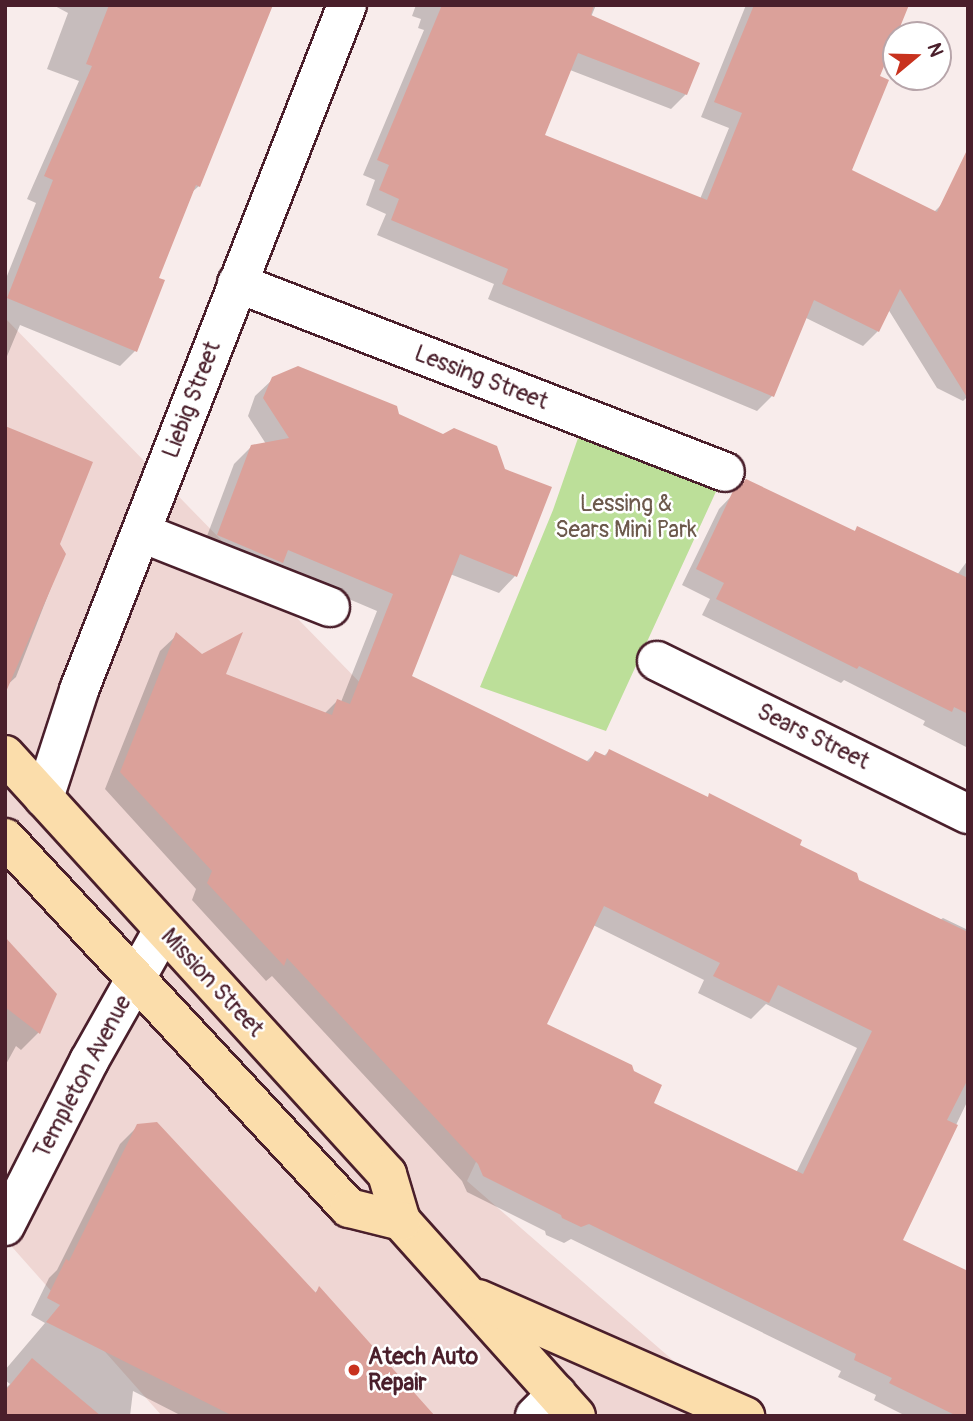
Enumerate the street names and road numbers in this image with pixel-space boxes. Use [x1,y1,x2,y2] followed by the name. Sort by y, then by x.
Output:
[157,338,227,462] street label: Liebig Street
[410,340,552,416] street label: Lessing Street
[752,698,874,776] street label: Sears Street
[155,923,269,1043] street label: Mission Street
[28,991,138,1163] street label: Templeton Avenue

